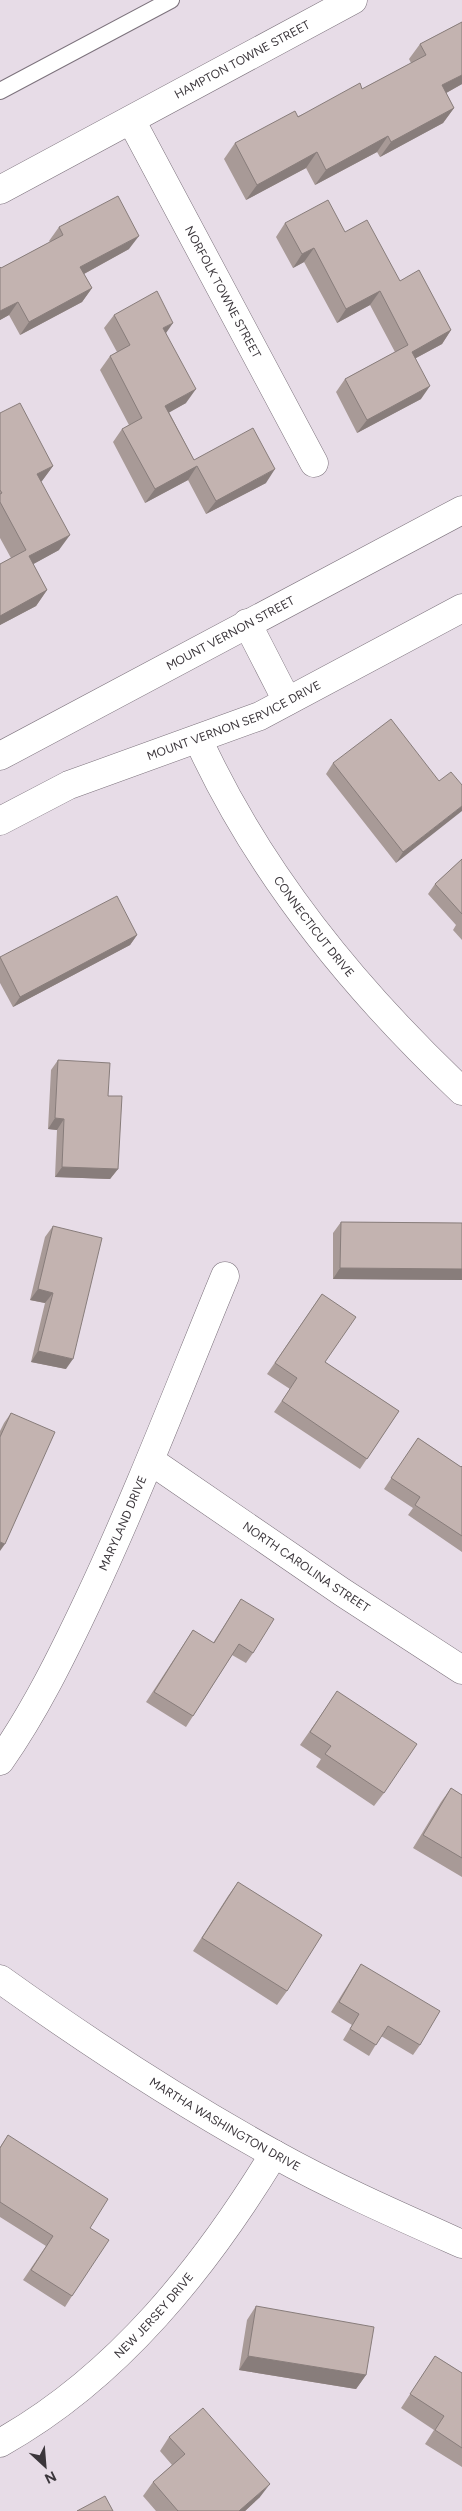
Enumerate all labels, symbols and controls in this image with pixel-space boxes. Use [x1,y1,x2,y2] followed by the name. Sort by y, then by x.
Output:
[172,17,313,102] street label: HAMPTON TOWNE STREET
[182,224,264,361] street label: NORFOLK TOWNE STREET
[164,593,297,673] street label: MOUNT VERNON STREET
[145,678,323,763] street label: MOUNT VERNON SERVICE DRIVE
[271,873,357,980] street label: CONNECTICUT DRIVE
[96,1474,150,1573] street label: MARYLAND DRIVE
[240,1519,373,1615] street label: NORTH CAROLINA STREET
[147,2075,303,2174] street label: MARTHA WASHINGTON DRIVE
[112,2270,196,2361] street label: NEW JERSEY DRIVE
[20,2441,70,2491] north arrow
[42,2467,59,2487] text: N

